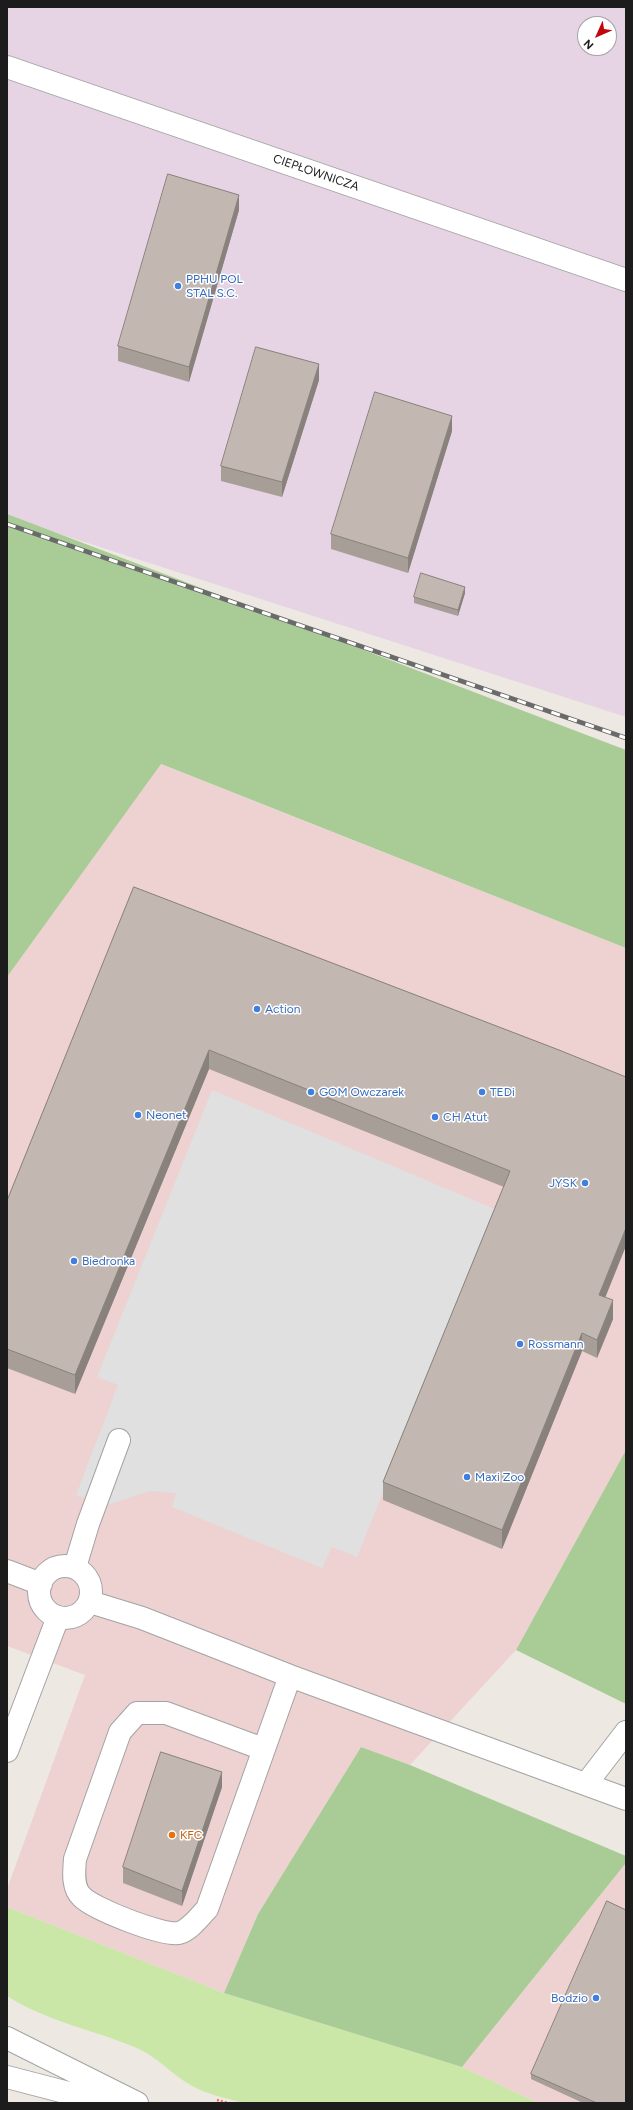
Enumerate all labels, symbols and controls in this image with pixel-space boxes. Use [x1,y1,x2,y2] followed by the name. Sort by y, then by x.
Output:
[577,16,617,56] north arrow
[581,37,596,52] text: N
[271,152,361,194] street label: CIEPŁOWNICZA
[186,272,243,300] place label: PPHU POL STAL S.C.
[173,281,183,291] marker: PPHU POL STAL S.C.
[265,1002,301,1016] place label: Action
[252,1004,262,1014] marker: Action
[319,1085,404,1099] place label: GOM Owczarek
[490,1085,515,1099] place label: TEDi
[306,1087,316,1097] marker: GOM Owczarek
[477,1087,487,1097] marker: TEDi
[146,1108,187,1122] place label: Neonet
[133,1110,143,1120] marker: Neonet
[443,1110,488,1124] place label: CH Atut
[430,1112,440,1122] marker: CH Atut
[549,1176,577,1190] place label: JYSK
[580,1178,590,1188] marker: JYSK
[82,1254,135,1268] place label: Biedronka
[69,1256,79,1266] marker: Biedronka
[528,1337,583,1351] place label: Rossmann
[515,1339,525,1349] marker: Rossmann
[475,1470,524,1484] place label: Maxi Zoo
[462,1472,472,1482] marker: Maxi Zoo
[180,1828,202,1842] place label: KFC
[167,1830,177,1840] marker: KFC
[551,1991,588,2005] place label: Bodzio
[591,1993,601,2003] marker: Bodzio

